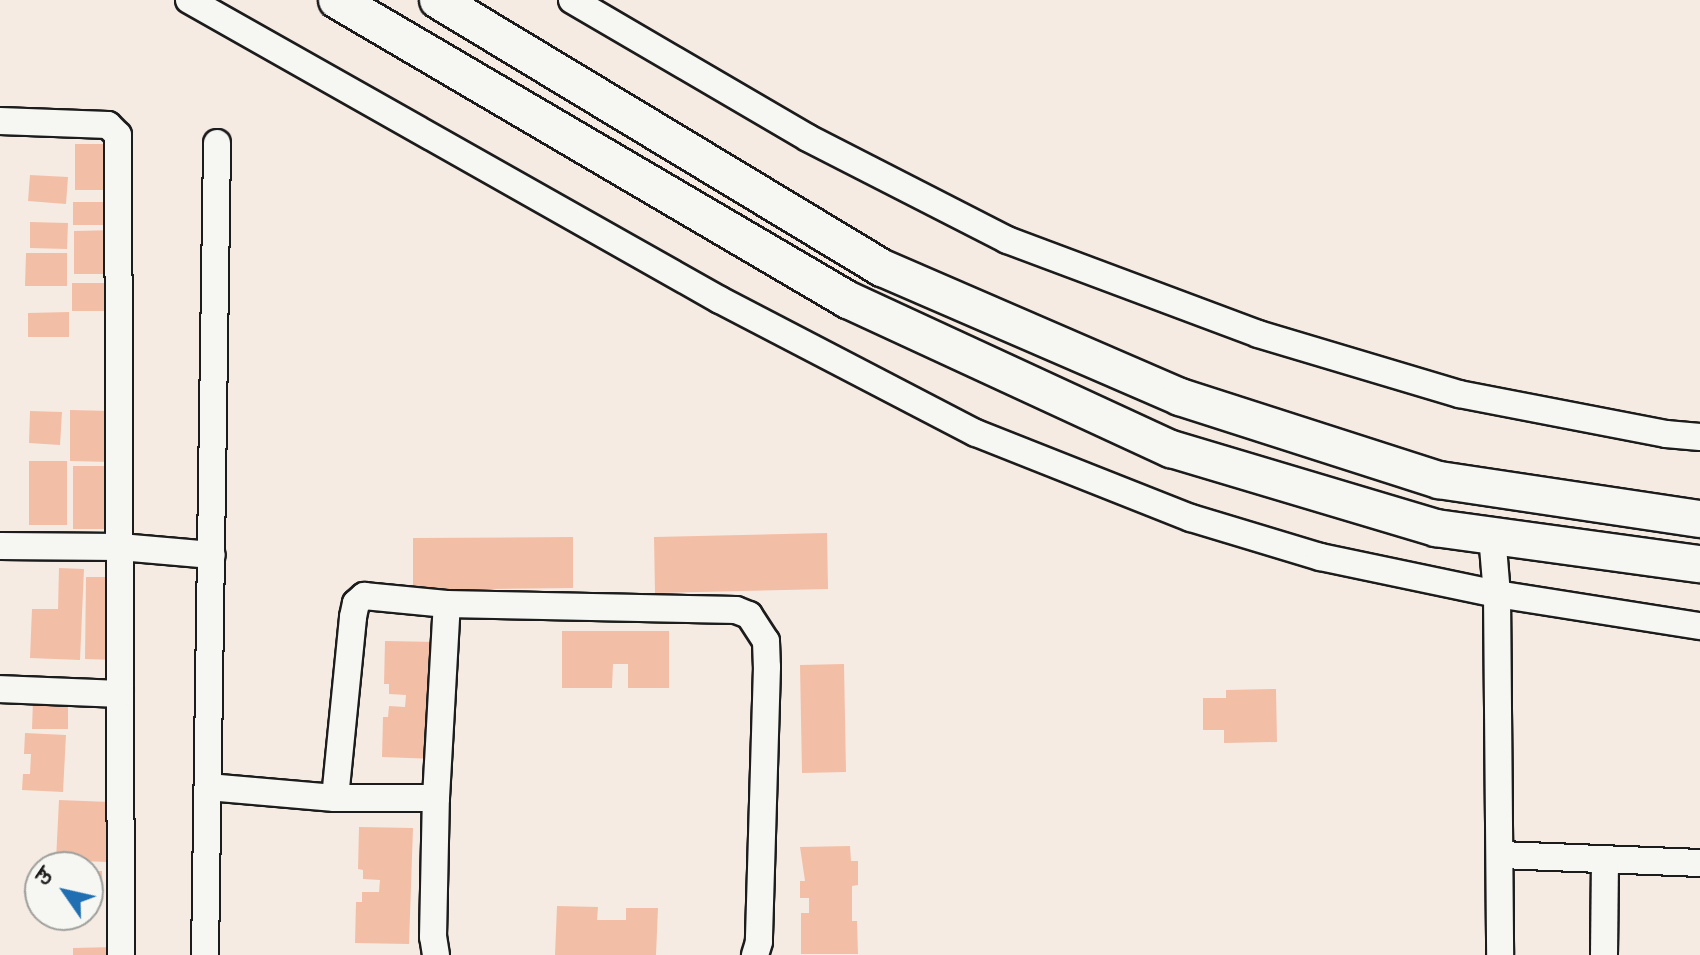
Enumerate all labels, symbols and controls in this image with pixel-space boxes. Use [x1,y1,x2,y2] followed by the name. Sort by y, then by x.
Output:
[24,851,104,931] north arrow
[27,863,64,894] text: उ

